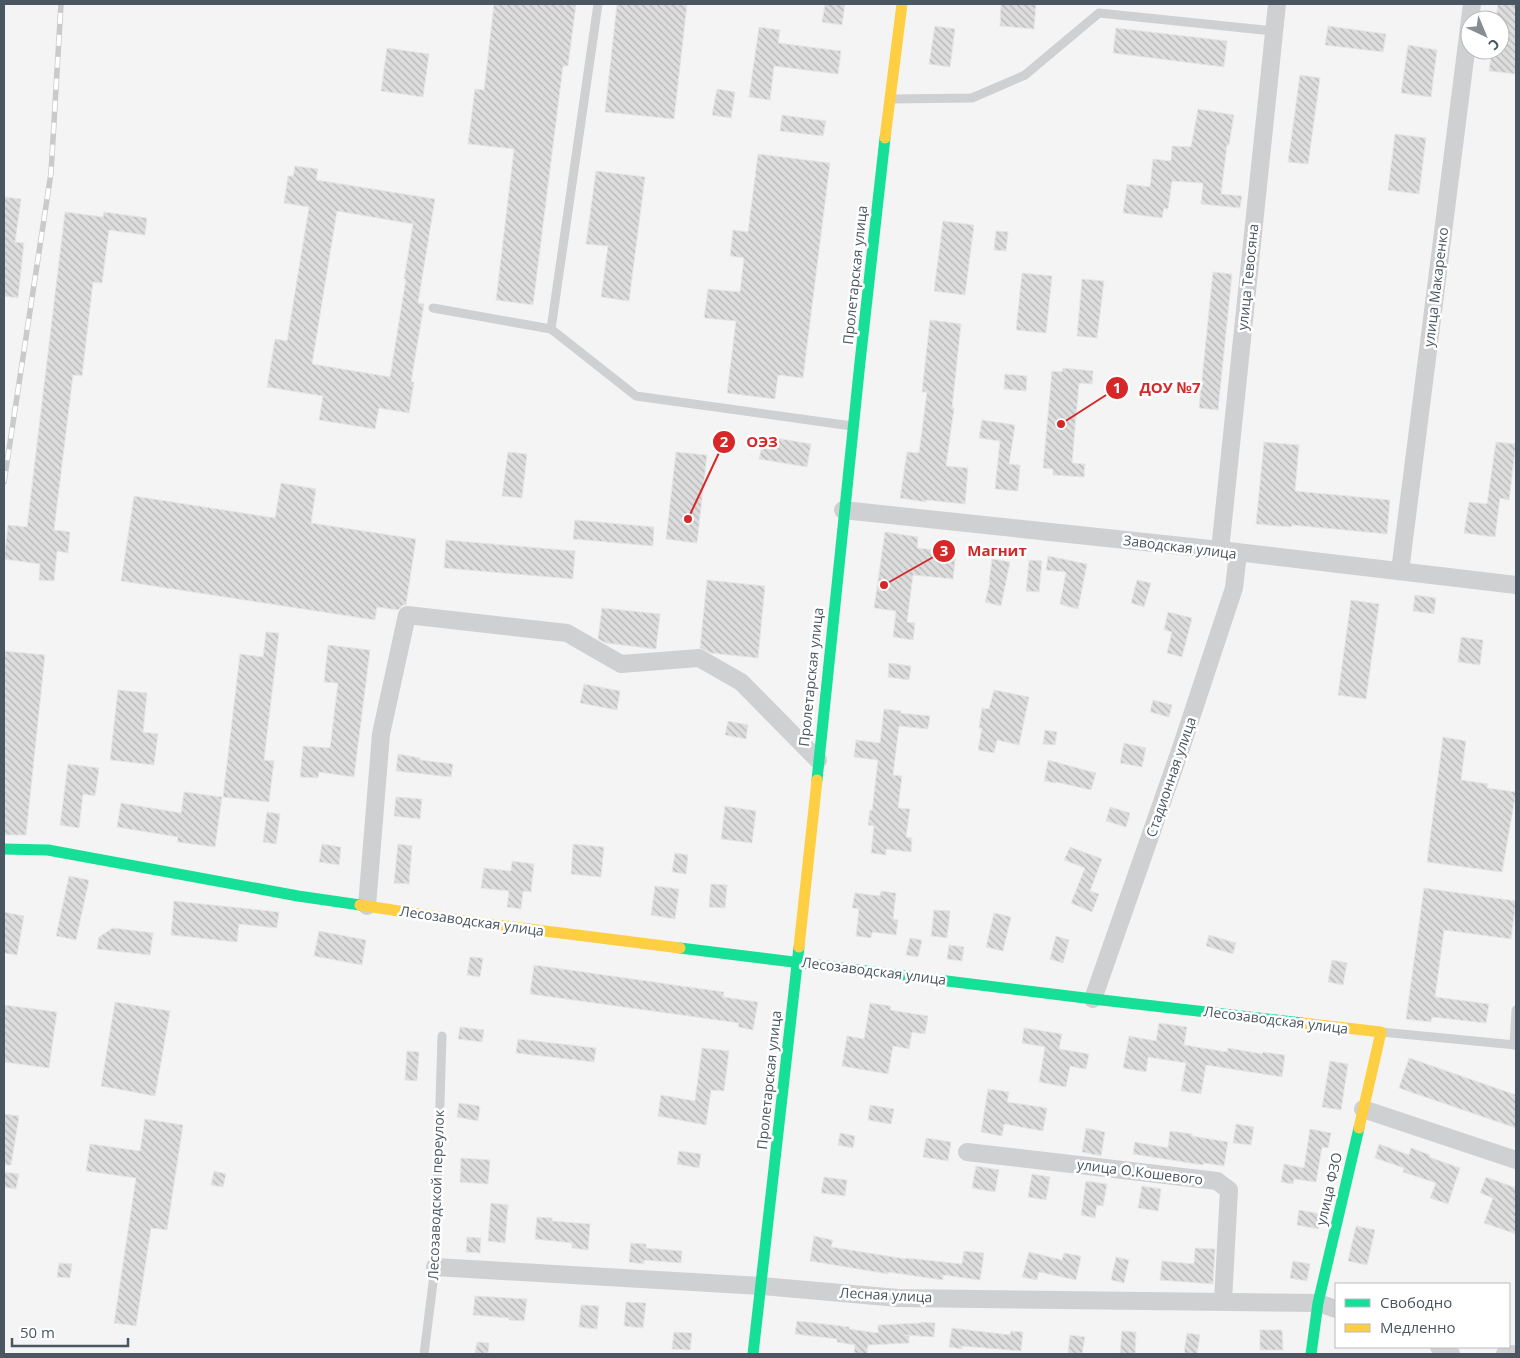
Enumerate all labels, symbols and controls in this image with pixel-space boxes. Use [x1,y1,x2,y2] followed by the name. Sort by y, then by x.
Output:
[1460,10,1510,60] north arrow
[1485,35,1504,55] text: С
[838,205,871,345] street label: Пролетарская улица
[1232,223,1263,331] street label: улица Тевосяна
[1419,226,1452,348] street label: улица Макаренко
[1104,373,1211,403] callout: ДОУ №7
[1113,377,1121,397] text: 1
[1139,377,1201,397] text: ДОУ №7
[711,427,788,457] callout: ОЭЗ
[720,431,729,451] text: 2
[746,431,778,451] text: ОЭЗ
[1122,530,1238,563] street label: Заводская улица
[932,536,1036,566] callout: Магнит
[940,540,948,560] text: 3
[967,540,1027,560] text: Магнит
[794,607,827,747] street label: Пролетарская улица
[1141,714,1200,839] street label: Стадионная улица
[399,901,545,940] street label: Лесозаводская улица
[801,952,947,989] street label: Лесозаводская улица
[1203,1001,1349,1038] street label: Лесозаводская улица
[752,1010,785,1150] street label: Пролетарская улица
[423,1109,448,1280] street label: Лесозаводской переулок
[1311,1150,1346,1227] street label: улица ФЗО
[1076,1154,1204,1189] street label: улица О.Кошевого
[839,1283,933,1306] street label: Лесная улица
[1335,1283,1510,1348] legend
[1380,1292,1452,1312] text: Свободно
[12,1316,129,1348] scale bar
[1380,1317,1456,1337] text: Медленно
[20,1322,55,1342] text: 50 m

